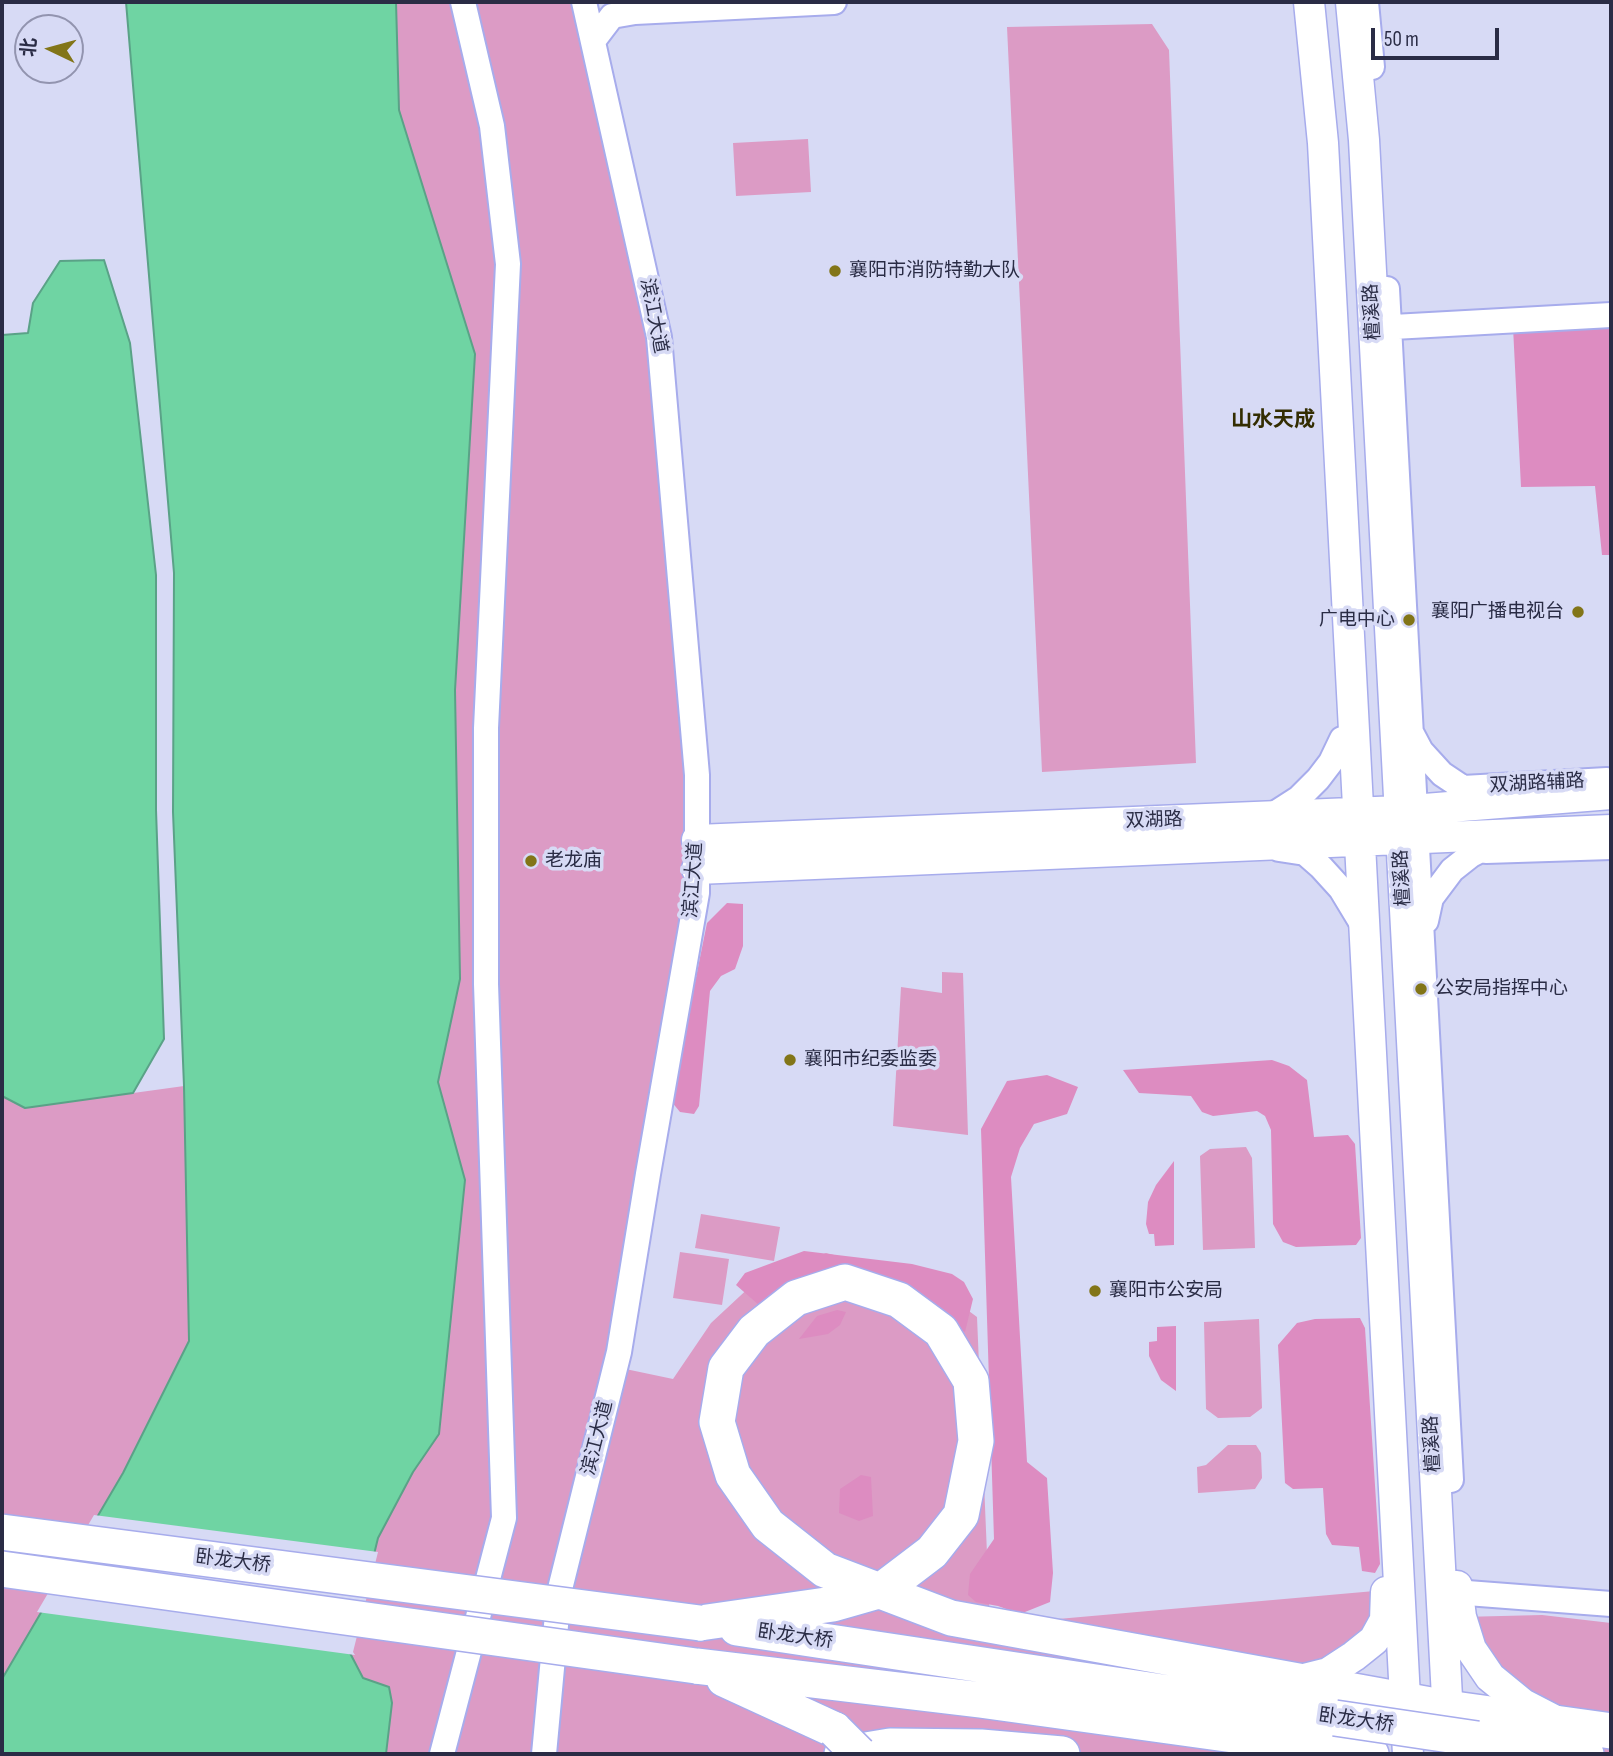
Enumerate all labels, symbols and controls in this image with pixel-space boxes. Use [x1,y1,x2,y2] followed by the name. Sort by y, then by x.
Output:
[14,14,84,84] north arrow
[1375,14,1503,58] scale bar
[1384,27,1419,52] text: 50 m
[17,37,42,58] text: 北
[849,260,1020,282] place label: 襄阳市消防特勤大队
[827,263,843,279] marker: 襄阳市消防特勤大队
[635,277,671,355] street label: 滨江大道
[1360,283,1386,341] street label: 檀溪路
[1231,408,1315,434] district label: 山水天成
[1431,601,1564,623] place label: 襄阳广播电视台
[1570,604,1586,620] marker: 襄阳广播电视台
[1319,609,1395,631] place label: 广电中心
[1401,612,1417,628] marker: 广电中心
[1489,770,1585,798] street label: 双湖路辅路
[1125,809,1183,833] street label: 双湖路
[680,841,708,919] street label: 滨江大道
[1390,849,1416,907] street label: 檀溪路
[545,850,602,872] place label: 老龙庙
[523,853,539,869] marker: 老龙庙
[1435,978,1568,1000] place label: 公安局指挥中心
[1413,981,1429,997] marker: 公安局指挥中心
[804,1049,937,1071] place label: 襄阳市纪委监委
[782,1052,798,1068] marker: 襄阳市纪委监委
[1109,1280,1223,1302] place label: 襄阳市公安局
[1087,1283,1103,1299] marker: 襄阳市公安局
[578,1398,618,1478] street label: 滨江大道
[1420,1415,1446,1473] street label: 檀溪路
[194,1546,272,1578] street label: 卧龙大桥
[756,1620,834,1654] street label: 卧龙大桥
[1317,1704,1395,1738] street label: 卧龙大桥

